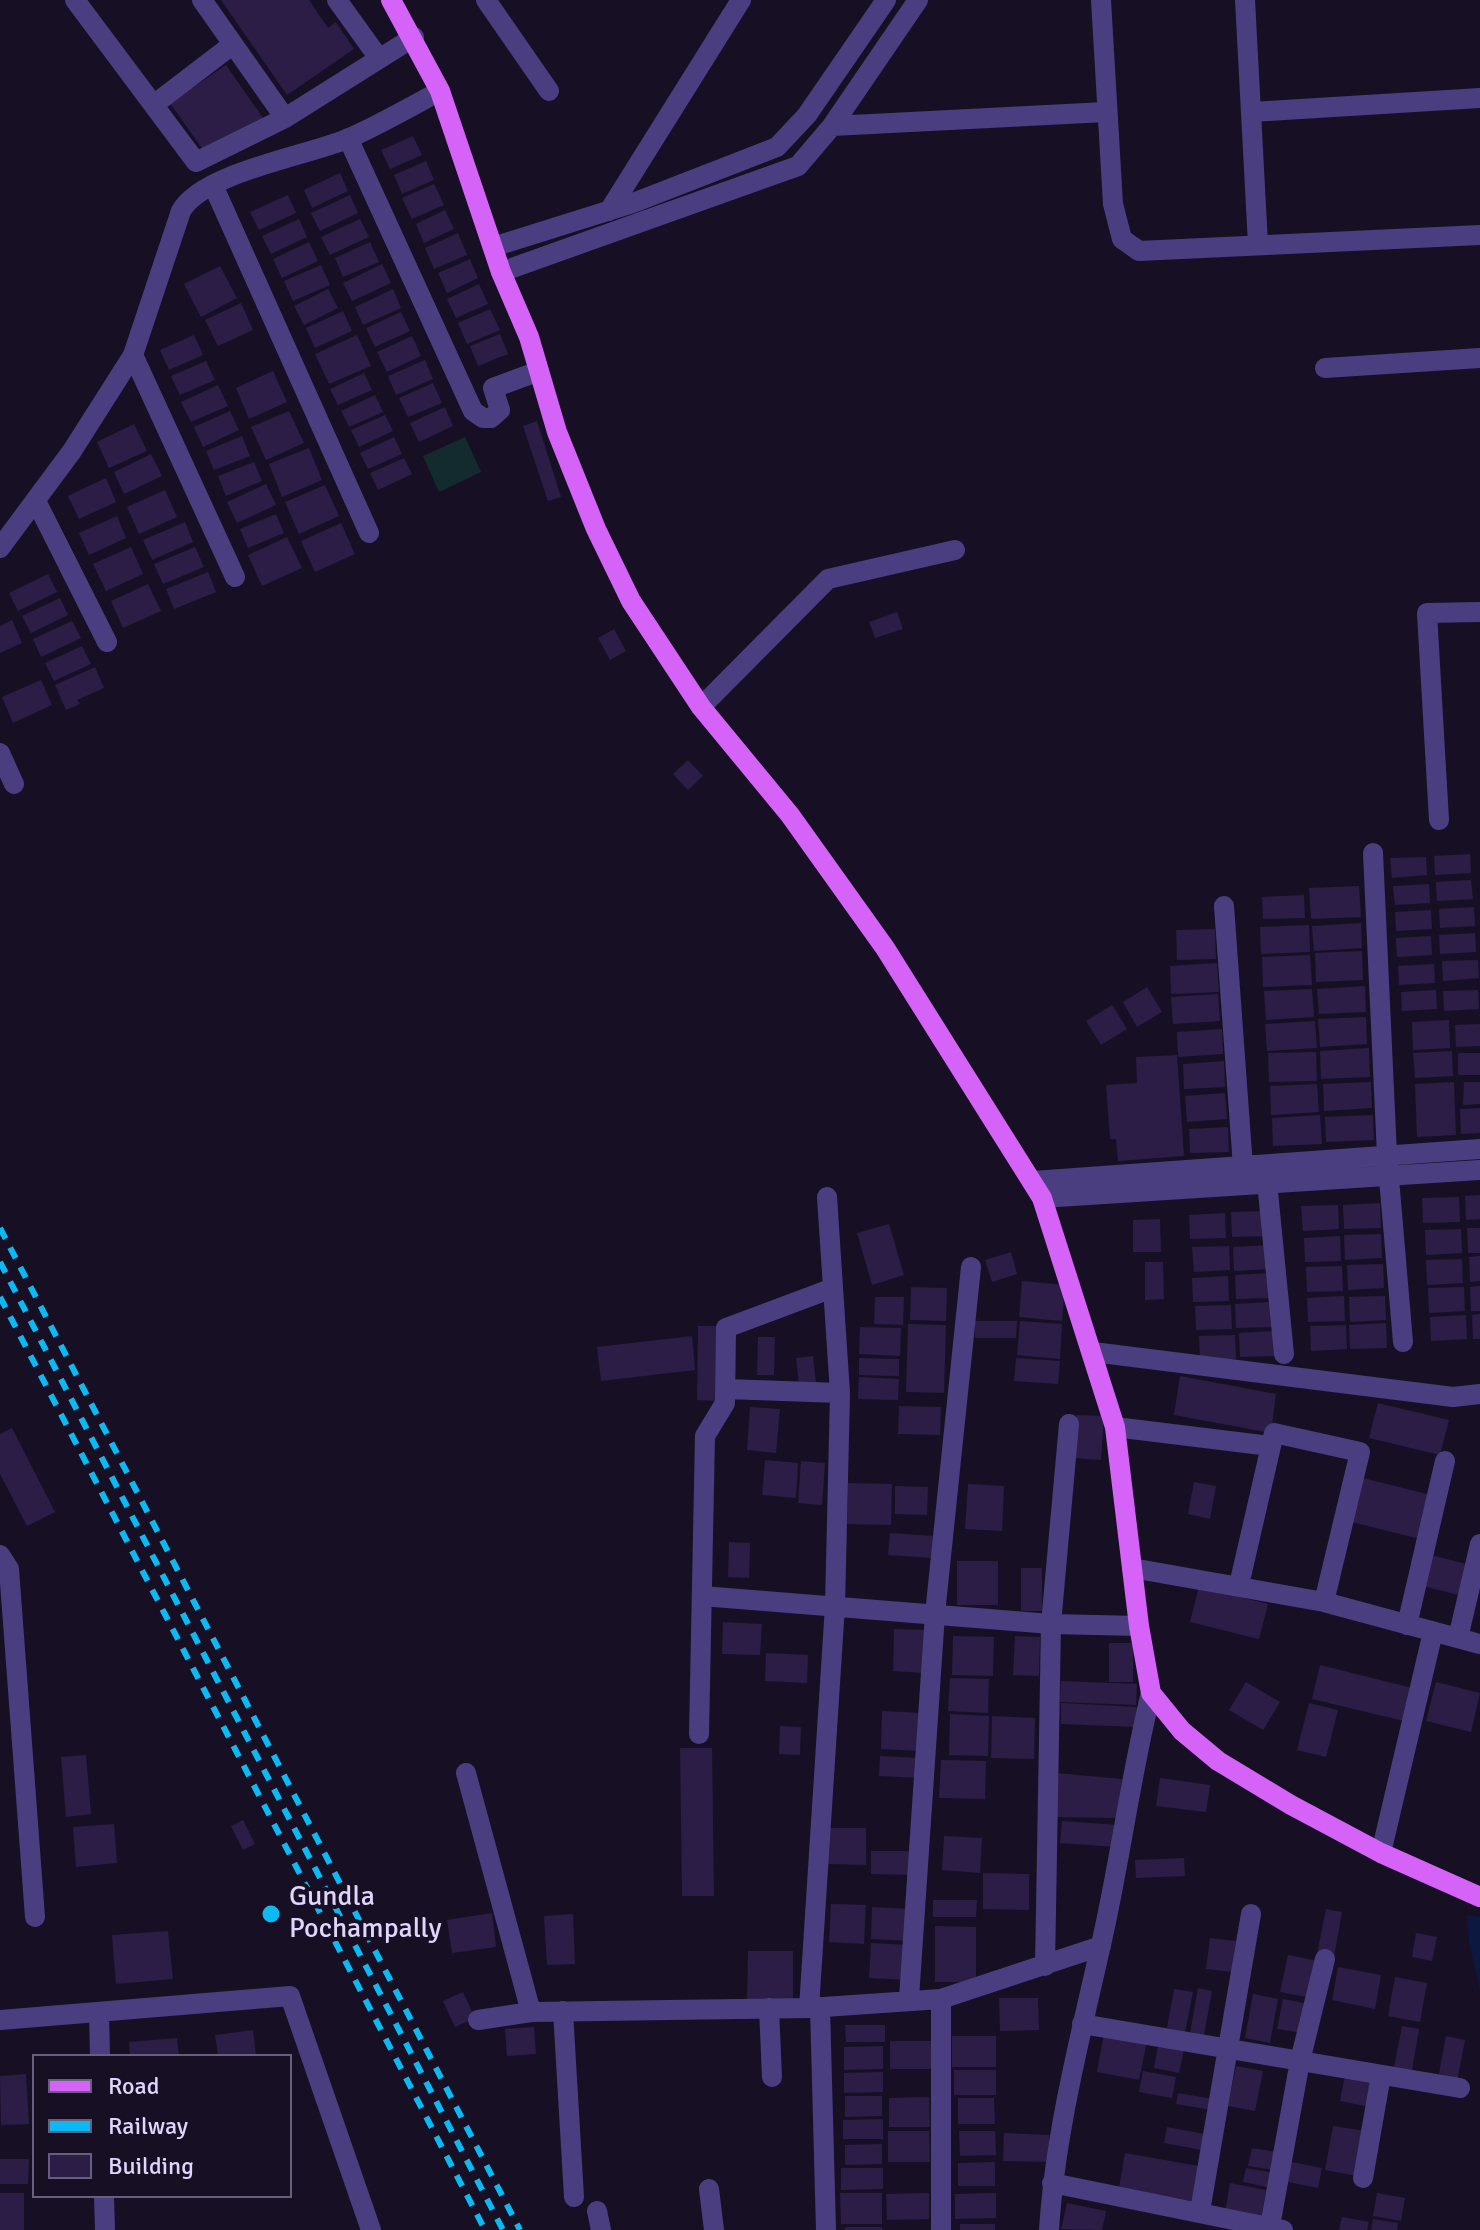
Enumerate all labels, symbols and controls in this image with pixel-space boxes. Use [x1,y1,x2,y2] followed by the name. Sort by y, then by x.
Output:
[289,1881,442,1947] place label: Gundla Pochampally
[260,1903,282,1925] marker: Gundla Pochampally
[32,2054,292,2198] legend
[108,2071,159,2101] text: Road
[108,2111,188,2141] text: Railway
[108,2151,194,2181] text: Building

